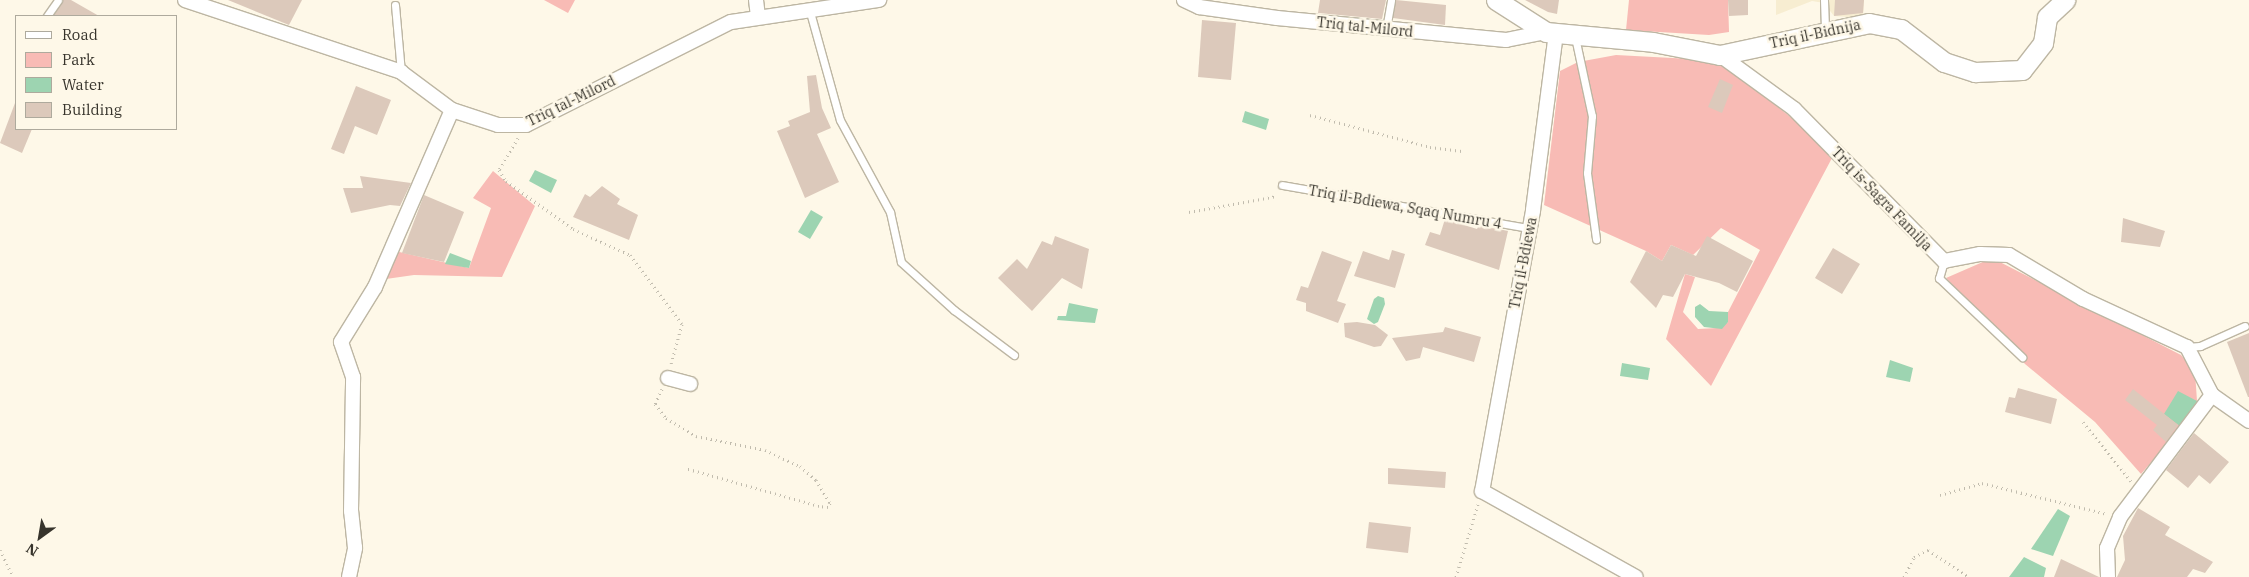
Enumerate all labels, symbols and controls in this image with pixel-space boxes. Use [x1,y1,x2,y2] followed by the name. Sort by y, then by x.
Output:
[1316,14,1414,40] street label: Triq tal-Milord
[15,15,178,130] legend
[1768,16,1862,52] street label: Triq il-Bidnija
[62,25,98,44] text: Road
[62,50,95,69] text: Park
[524,72,618,130] street label: Triq tal-Milord
[62,75,104,94] text: Water
[62,100,122,119] text: Building
[1828,144,1936,254] street label: Triq is-Sagra Familja
[1307,182,1503,232] street label: Triq il-Bdiewa, Sqaq Numru 4
[1506,216,1540,310] street label: Triq il-Bdiewa
[15,512,65,562] north arrow
[23,539,42,560] text: N

